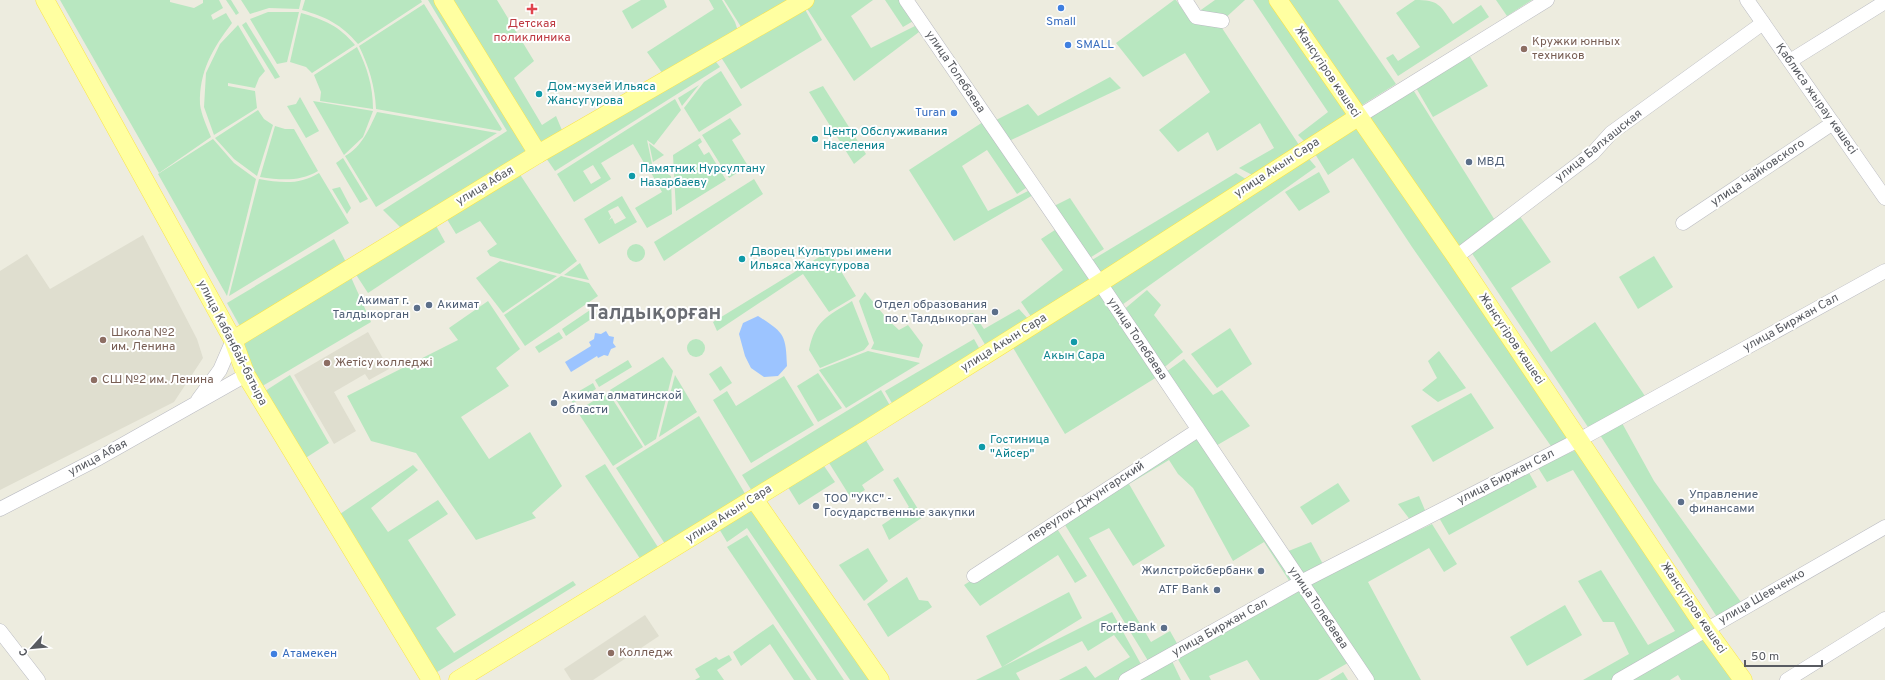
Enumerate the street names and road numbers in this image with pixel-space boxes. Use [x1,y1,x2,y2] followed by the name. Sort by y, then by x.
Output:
[1290,23,1364,121] street label: Жансүгіров көшесі
[921,28,989,116] street label: улица Толебаева
[1771,40,1861,158] street label: Қаблиса жырау көшесі
[1552,106,1646,186] street label: улица Балхашская
[1231,134,1323,202] street label: улица Акын Сара
[1708,135,1808,210] street label: улица Чайковского
[453,162,517,210] street label: улица Абая
[193,278,271,408] street label: улица Кабанбай-батыра
[1474,290,1548,388] street label: Жансүгіров көшесі
[1740,290,1842,356] street label: улица Биржан Сал
[1103,295,1171,383] street label: улица Толебаева
[958,310,1050,376] street label: улица Акын Сара
[66,436,130,480] street label: улица Абая
[1455,446,1557,508] street label: улица Биржан Сал
[1024,458,1148,546] street label: переулок Джунгарский
[683,481,775,547] street label: улица Акын Сара
[1656,559,1730,657] street label: Жансүгіров көшесі
[1284,564,1352,652] street label: улица Толебаева
[1716,566,1808,628] street label: улица Шевченко
[1169,595,1271,661] street label: улица Биржан Сал

